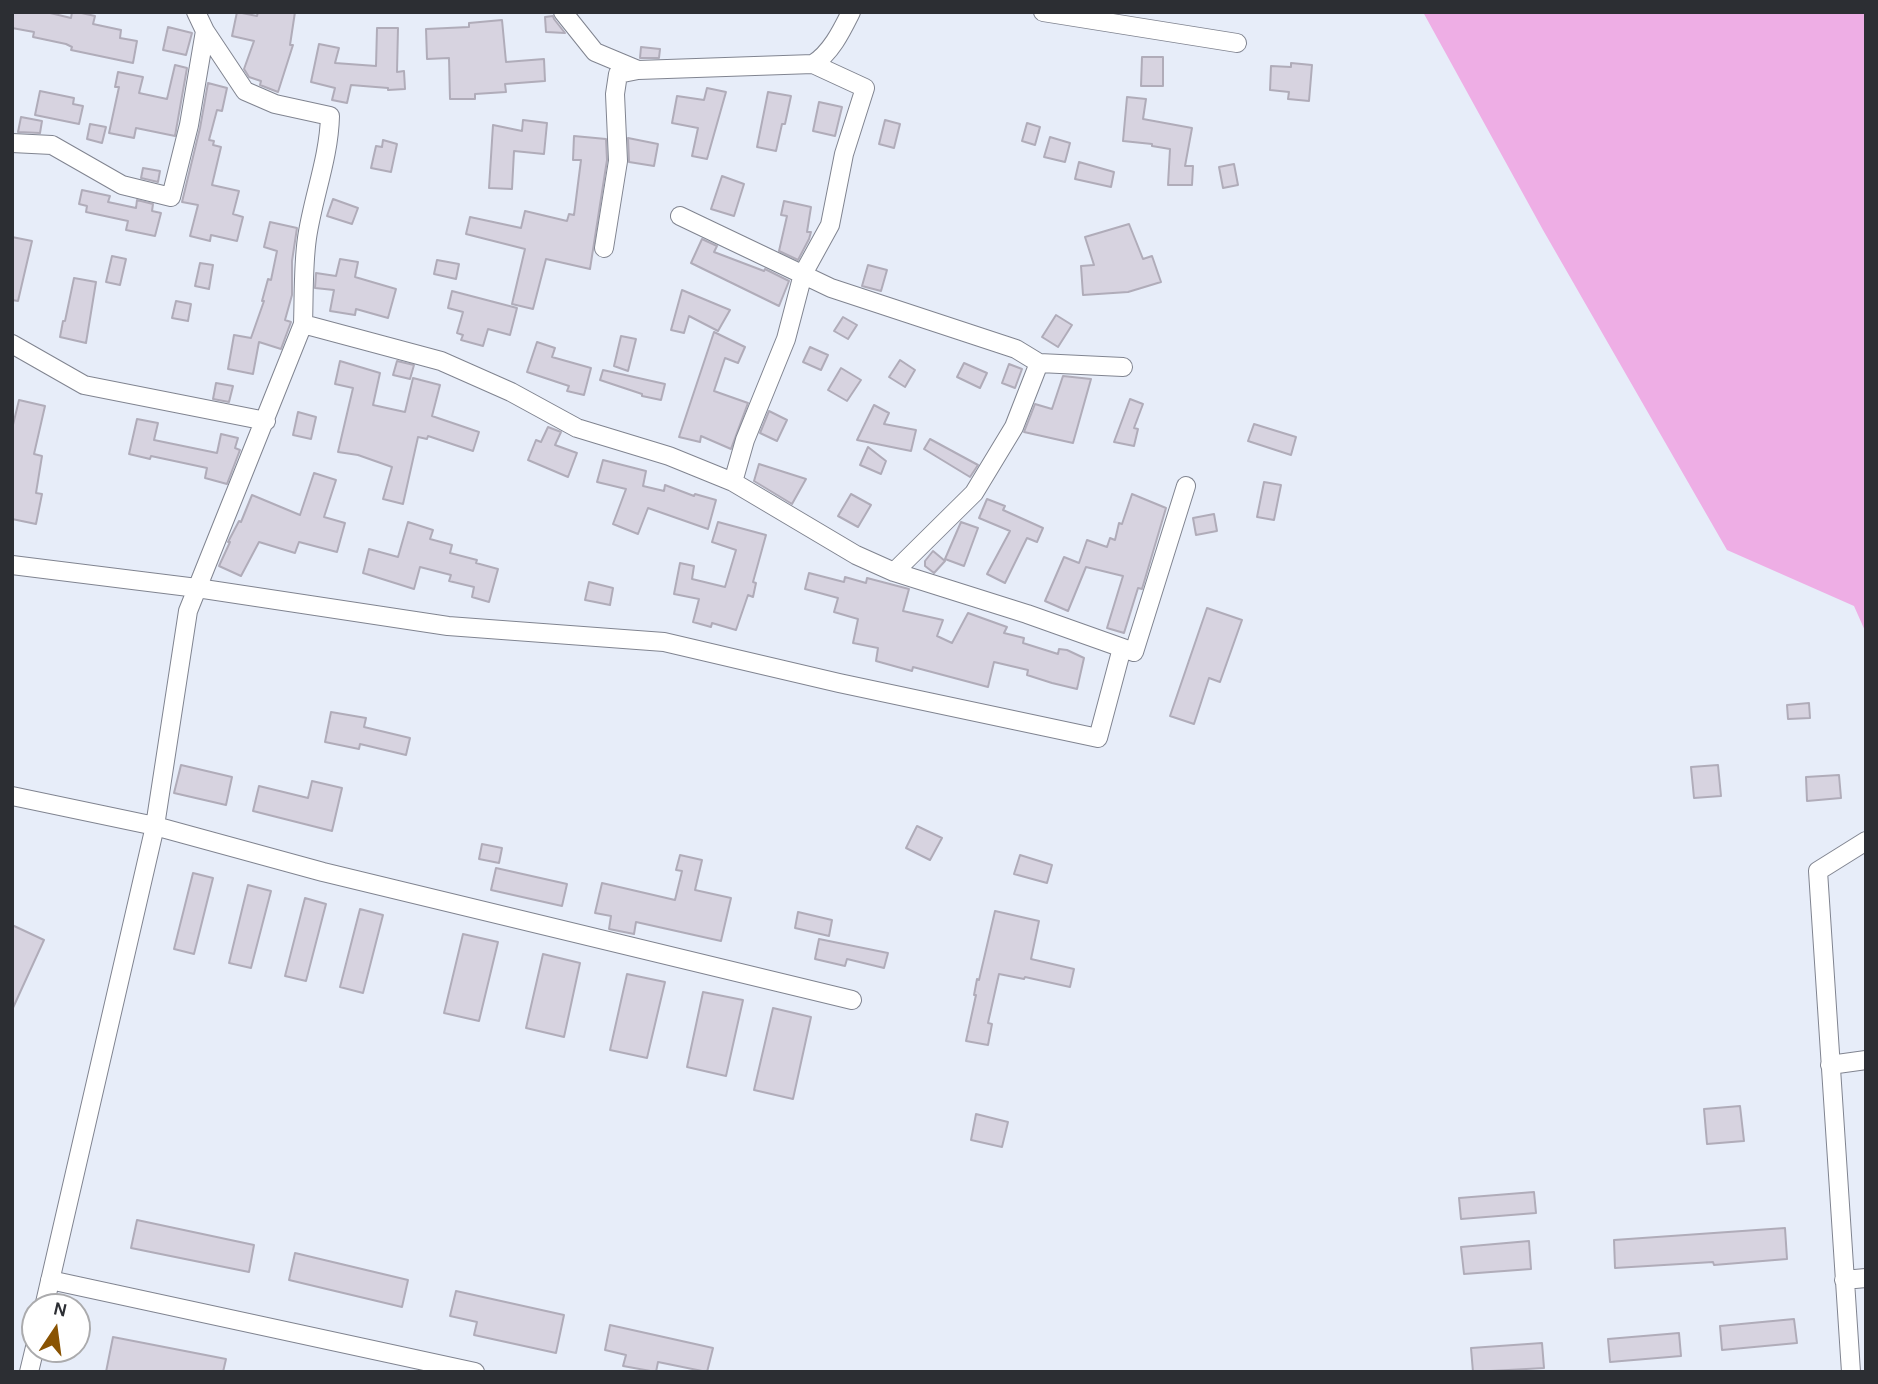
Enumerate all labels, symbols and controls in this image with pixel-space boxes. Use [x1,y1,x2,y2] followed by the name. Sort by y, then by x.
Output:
[21,1293,91,1363] north arrow
[51,1297,69,1322] text: N

